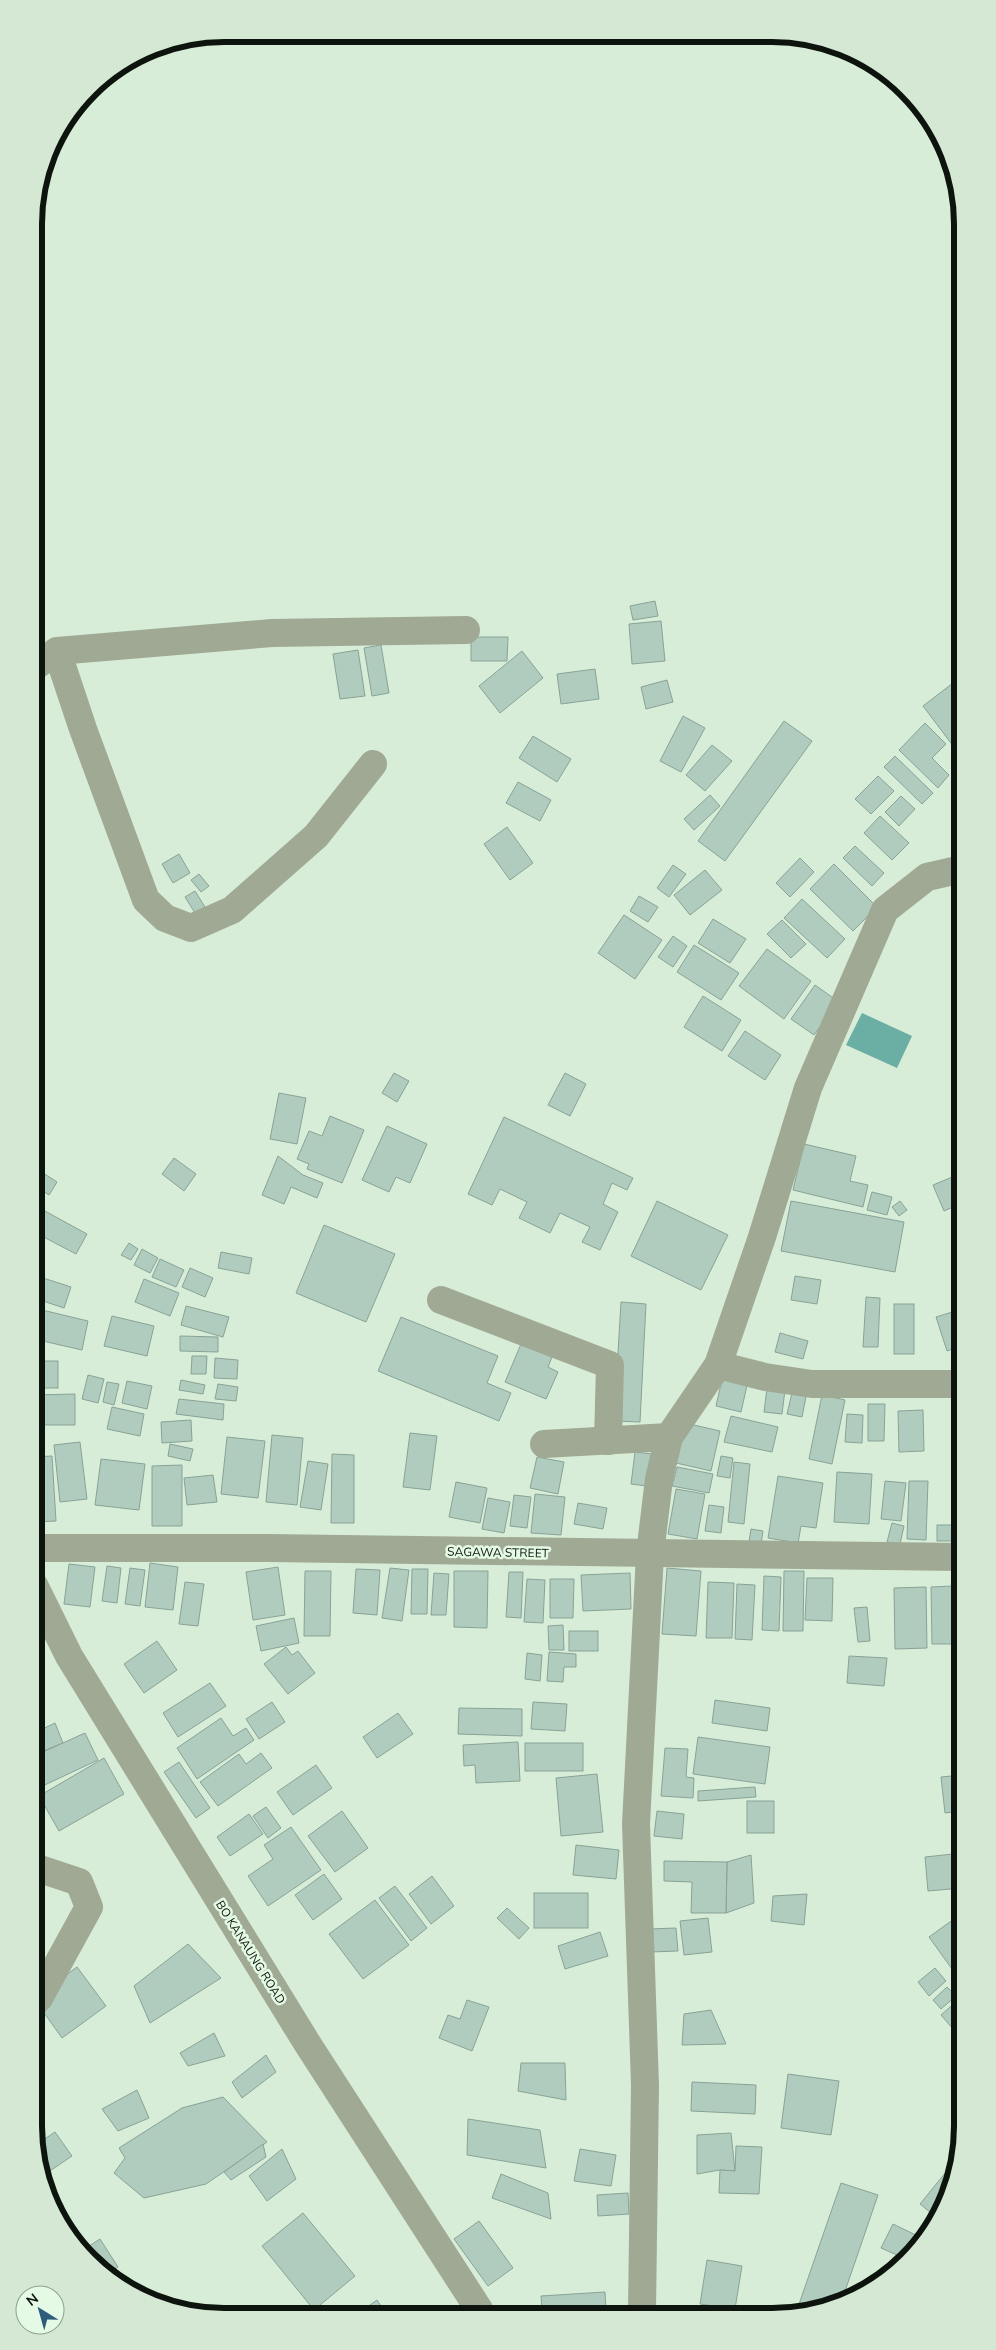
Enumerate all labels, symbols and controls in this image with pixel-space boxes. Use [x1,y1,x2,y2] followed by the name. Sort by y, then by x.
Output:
[447,1544,550,1560] street label: SAGAWA STREET
[213,1898,289,2007] street label: BO KANAUNG ROAD
[15,2285,65,2335] north arrow
[23,2289,42,2310] text: N

